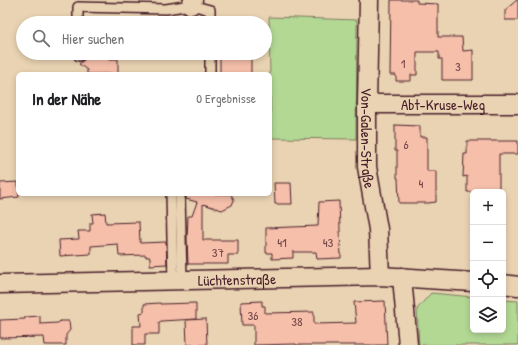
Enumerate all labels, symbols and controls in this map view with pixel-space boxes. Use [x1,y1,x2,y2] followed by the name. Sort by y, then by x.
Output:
[16,16,272,60] search box
[30,27,52,49] icon: search
[62,28,124,49] text: Hier suchen
[401,54,406,72] house number: 1
[455,57,461,75] house number: 3
[32,87,101,110] text: In der Nähe
[357,87,381,190] street label: Von-Galen-Straße
[196,89,256,107] text: 0 Ergebnisse
[401,94,485,115] street label: Abt-Kruse-Weg
[403,135,409,153] house number: 6
[419,174,424,192] house number: 4
[470,189,506,333] map controls
[470,189,506,225] button: +
[470,225,506,261] button: −
[277,233,287,251] house number: 41
[323,233,334,251] house number: 43
[212,243,224,261] house number: 37
[470,261,506,297] button: locate
[198,268,276,290] street label: Lüchtenstraße
[470,297,506,333] button: layers
[247,306,259,324] house number: 36
[291,312,303,330] house number: 38

